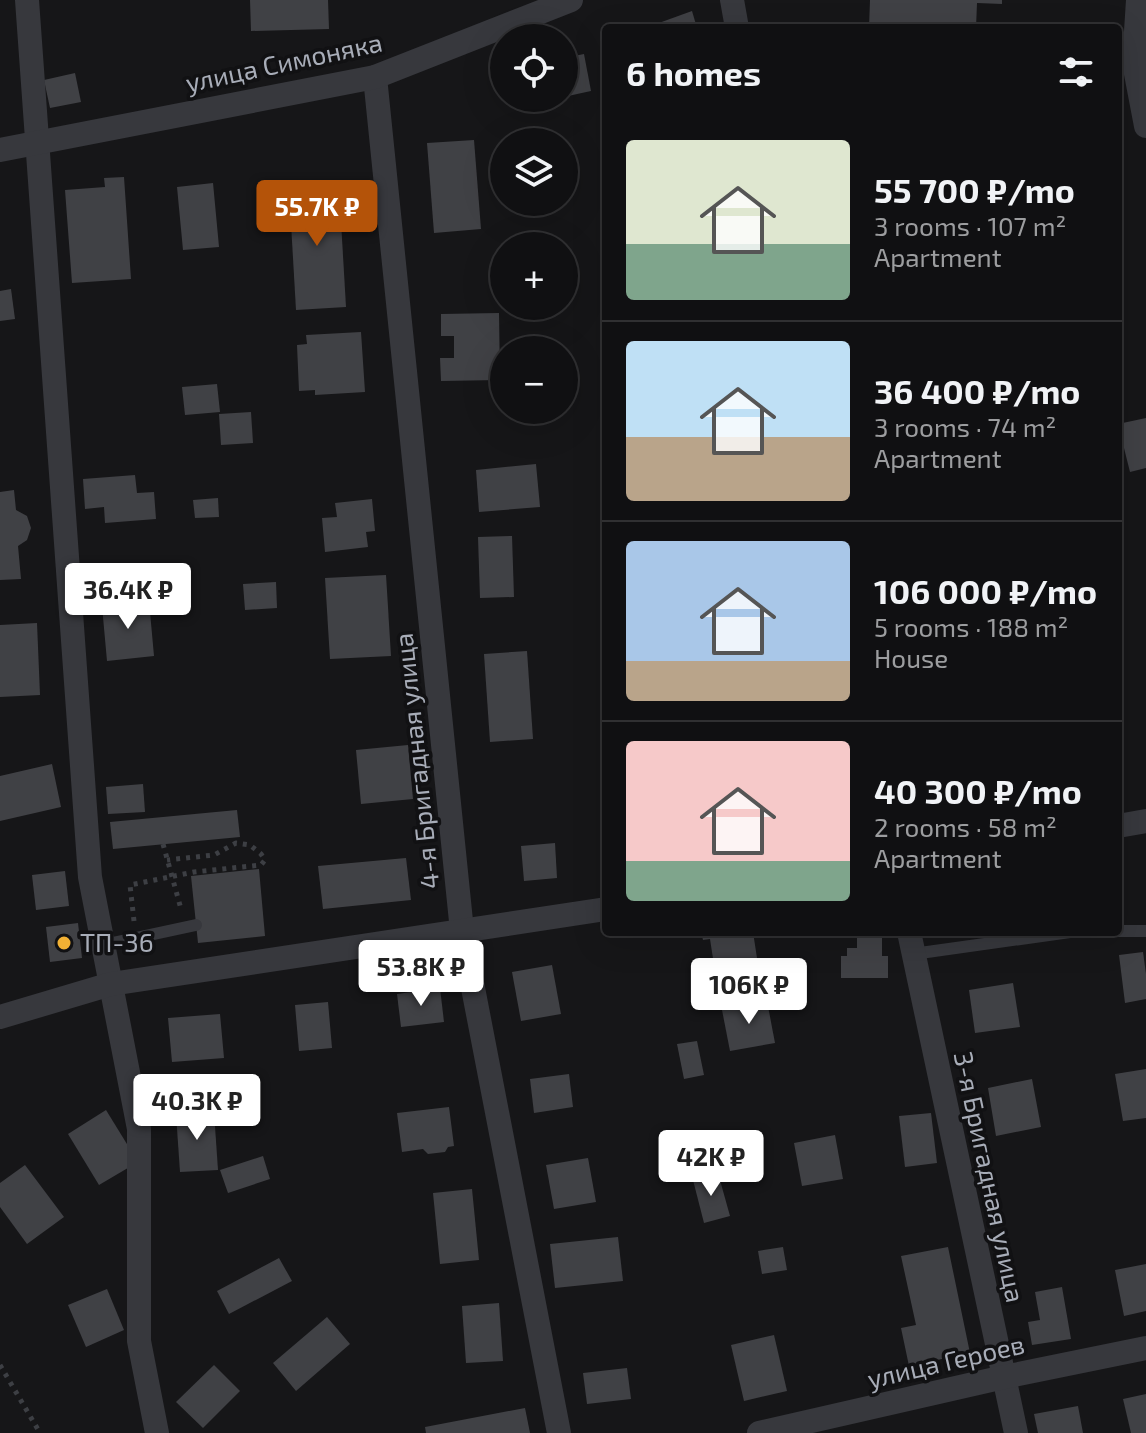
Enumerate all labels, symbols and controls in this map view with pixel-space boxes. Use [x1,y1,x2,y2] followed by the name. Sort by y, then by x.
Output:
[490,24,578,424] map controls
[490,24,578,112] button: locate
[183,26,385,98] street label: улица Симоняка
[1054,50,1098,94] icon: filters
[626,52,761,93] text: 6 homes
[490,128,578,216] button: layers
[874,169,1075,210] text: 55 700 ₽/mo
[690,172,786,268] icon: home
[243,180,391,248] pin: 55.7K ₽
[274,190,360,221] text: 55.7K ₽
[874,210,1066,241] text: 3 rooms · 107 m²
[490,232,578,320] button: +
[874,241,1002,272] text: Apartment
[490,336,578,424] button: −
[874,370,1080,411] text: 36 400 ₽/mo
[690,373,786,469] icon: home
[874,411,1056,442] text: 3 rooms · 74 m²
[874,442,1002,473] text: Apartment
[54,563,202,631] pin: 36.4K ₽
[874,570,1097,611] text: 106 000 ₽/mo
[83,573,173,604] text: 36.4K ₽
[690,573,786,669] icon: home
[874,611,1068,642] text: 5 rooms · 188 m²
[387,632,445,891] street label: 4-я Бригадная улица
[874,642,948,673] text: House
[874,770,1082,811] text: 40 300 ₽/mo
[690,773,786,869] icon: home
[874,811,1057,842] text: 2 rooms · 58 m²
[874,842,1002,873] text: Apartment
[80,926,154,957] place label: ТП-36
[55,934,73,952] marker: ТП-36
[347,940,495,1008] pin: 53.8K ₽
[377,950,465,981] text: 53.8K ₽
[684,958,814,1026] pin: 106K ₽
[709,968,789,999] text: 106K ₽
[948,1048,1032,1305] street label: 3-я Бригадная улица
[123,1074,271,1142] pin: 40.3K ₽
[151,1084,243,1115] text: 40.3K ₽
[655,1130,767,1198] pin: 42K ₽
[677,1140,745,1171] text: 42K ₽
[864,1327,1027,1395] street label: улица Героев

